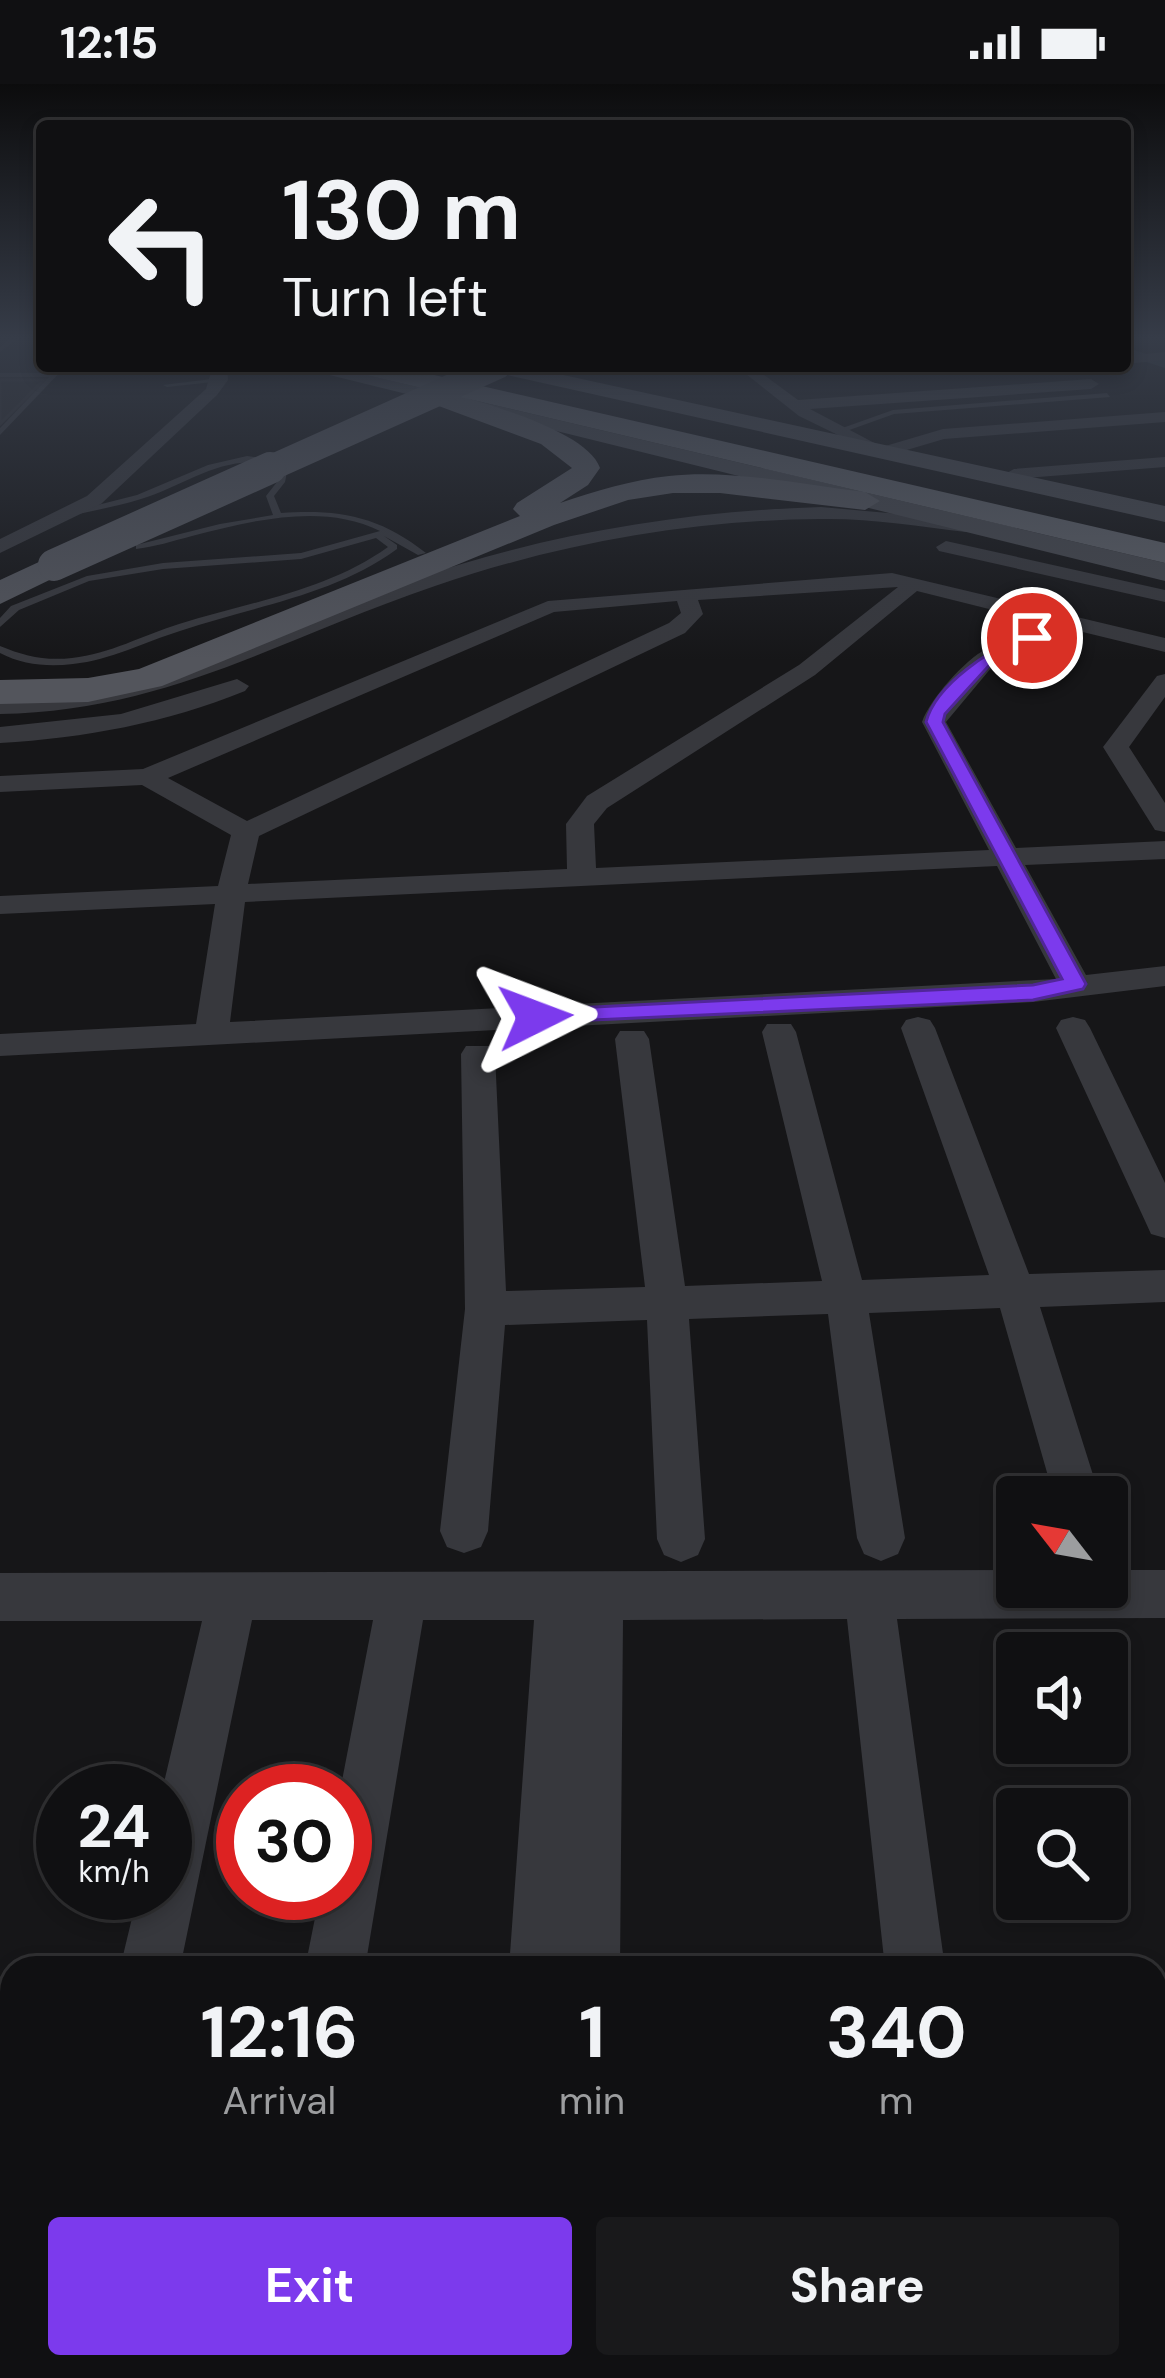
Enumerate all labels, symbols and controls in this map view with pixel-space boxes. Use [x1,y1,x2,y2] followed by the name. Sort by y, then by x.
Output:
[60,13,158,72] text: 12:15
[282,156,521,265] text: 130 m
[84,168,240,324] icon: left
[282,262,488,333] text: Turn left
[981,587,1083,689] pin
[999,605,1065,671] icon: arrive
[472,954,598,1080] position arrow
[996,1476,1128,1608] north arrow
[996,1476,1128,1920] map controls
[996,1632,1128,1764] button: sound
[216,1764,372,1920] speed limit sign: 30
[77,1787,151,1866] text: 24
[996,1788,1128,1920] button: search
[79,1852,149,1891] text: km/h
[200,1986,358,2079] text: 12:16
[579,1986,605,2079] text: 1
[826,1986,967,2079] text: 340
[223,2075,336,2126] text: Arrival
[559,2075,625,2126] text: min
[879,2075,914,2126] text: m
[48,2217,572,2355] button: Exit
[596,2217,1119,2355] button: Share

